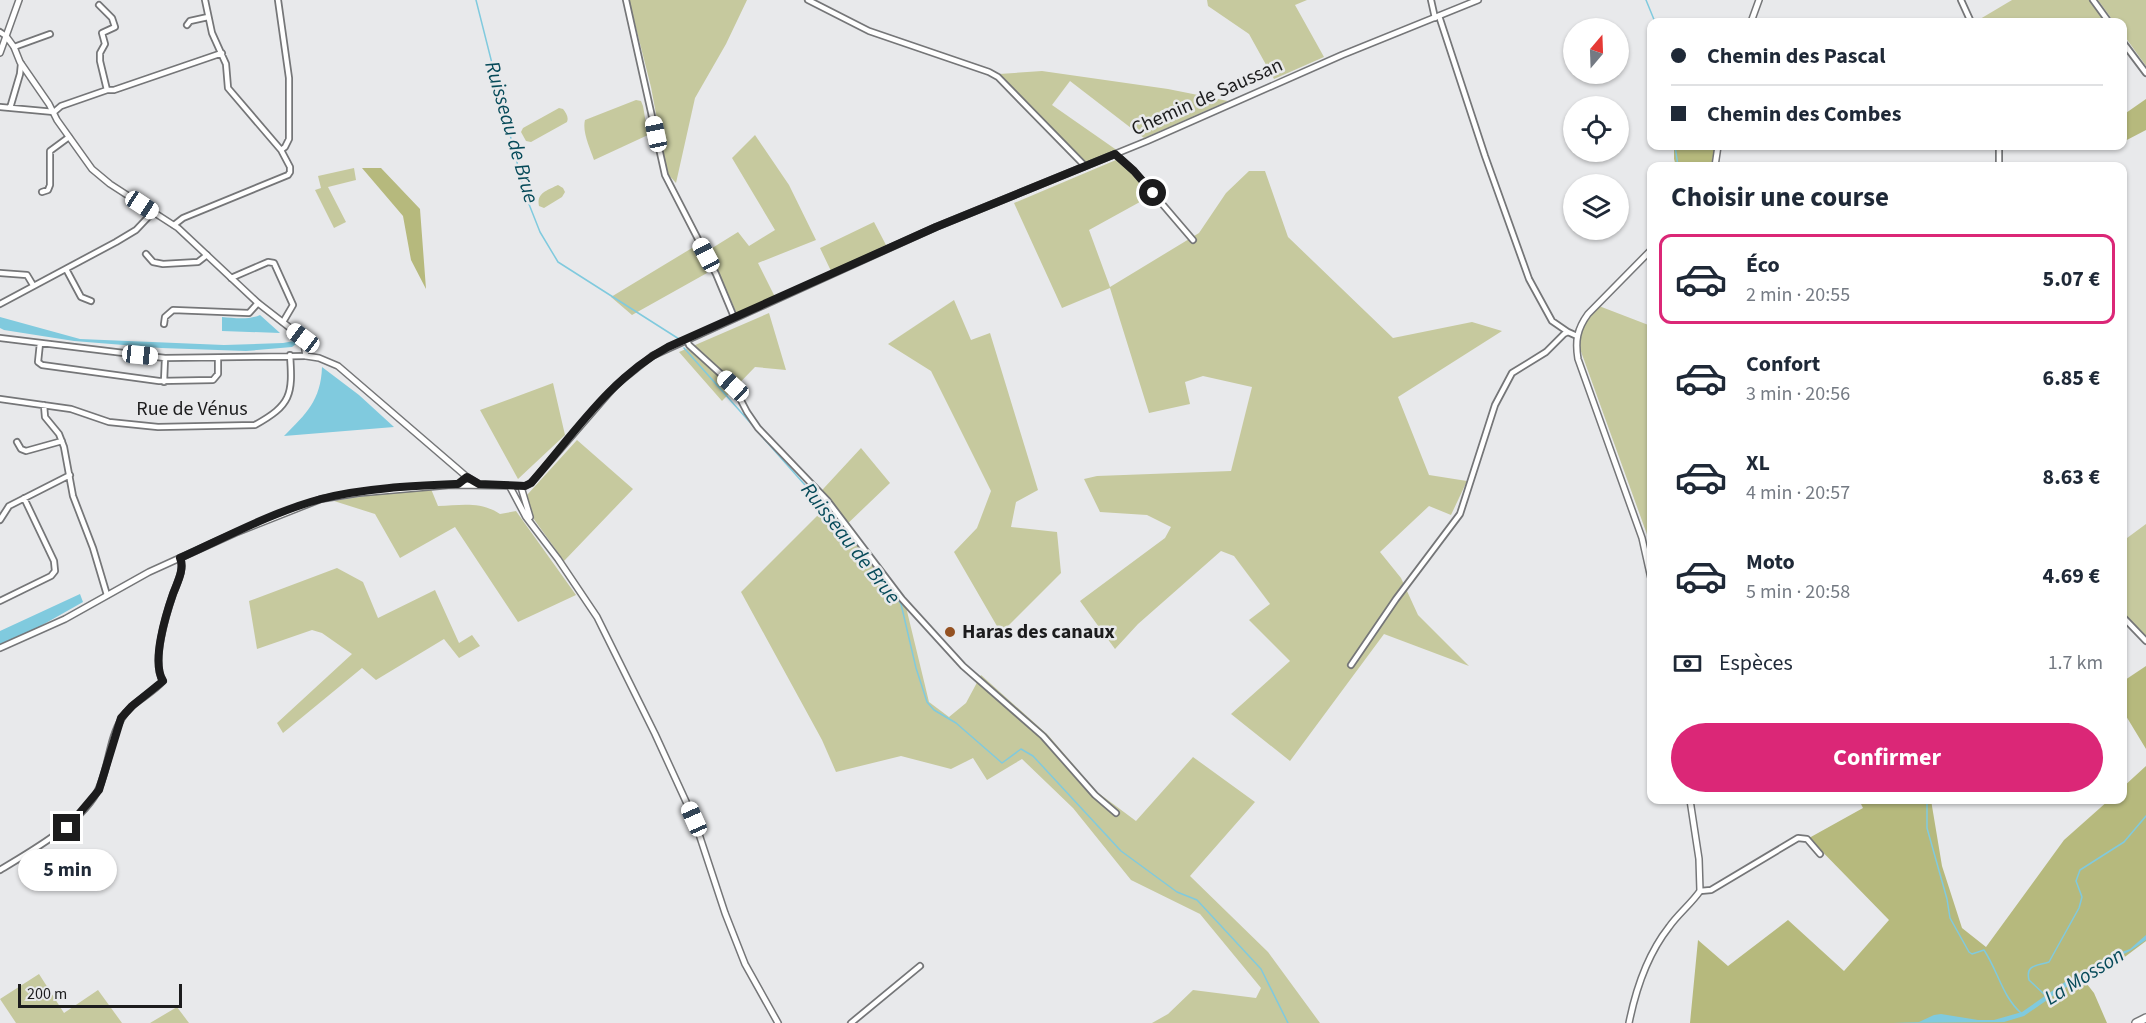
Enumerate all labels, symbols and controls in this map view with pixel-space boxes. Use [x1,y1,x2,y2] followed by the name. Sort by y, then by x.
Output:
[1563,18,1629,84] north arrow
[1563,18,1629,240] map controls
[1707,40,1886,72] text: Chemin des Pascal
[1127,51,1287,143] street label: Chemin de Saussan
[477,57,547,207] water label: Ruisseau de Brue
[1563,96,1629,162] button: locate
[1707,98,1901,130] text: Chemin des Combes
[643,115,669,153] car
[1563,174,1629,240] button: layers
[1671,178,1889,217] text: Choisir une course
[1139,179,1166,206] route start
[122,188,162,222] car
[690,235,722,275] car
[1746,249,1780,281] text: Éco
[1674,252,1728,306] icon: car
[2043,263,2100,295] text: 5.07 €
[1746,281,1850,309] text: 2 min · 20:55
[283,320,323,356] car
[121,344,159,366] car
[1746,348,1820,380] text: Confort
[1674,351,1728,405] icon: car
[2043,362,2100,394] text: 6.85 €
[714,367,752,405] car
[1746,380,1850,408] text: 3 min · 20:56
[136,395,248,423] street label: Rue de Vénus
[1746,447,1770,479] text: XL
[1674,450,1728,504] icon: car
[2043,461,2100,493] text: 8.63 €
[794,476,908,610] water label: Ruisseau de Brue
[1746,479,1850,507] text: 4 min · 20:57
[1746,546,1795,578] text: Moto
[1674,549,1728,603] icon: car
[2043,560,2100,592] text: 4.69 €
[1746,578,1850,606] text: 5 min · 20:58
[962,618,1115,646] place label: Haras des canaux
[943,625,957,639] marker: Haras des canaux
[1671,647,1704,680] icon: cash
[1719,647,1793,679] text: Espèces
[2048,649,2103,677] text: 1.7 km
[1671,723,2103,792] button: Confirmer
[678,799,710,839] car
[53,814,80,841] route end
[17,849,116,891] callout: 5 min
[43,856,92,884] text: 5 min
[2038,940,2130,1012] water label: La Mosson
[18,981,182,1008] scale bar
[27,983,67,1005] text: 200 m

